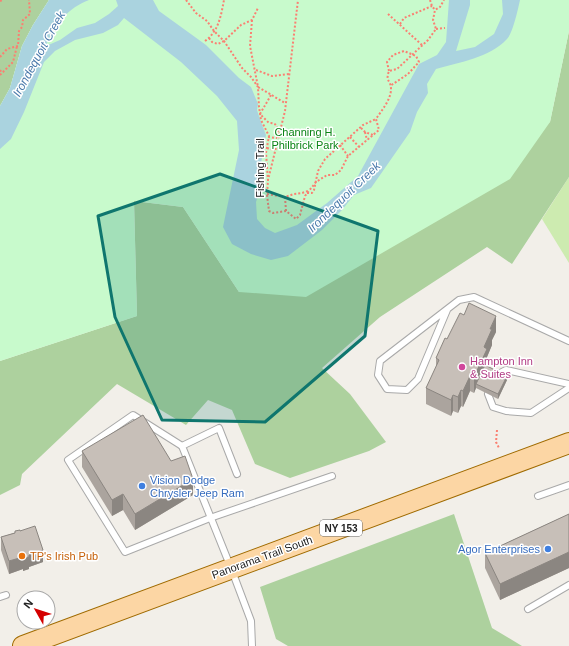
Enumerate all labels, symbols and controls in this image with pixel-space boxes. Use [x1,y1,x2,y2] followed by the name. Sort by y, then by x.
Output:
[10,8,69,99] water label: Irondequoit Creek
[271,126,339,151] park label: Channing H. Philbrick Park
[254,138,266,198] street label: Fishing Trail
[305,158,384,235] water label: Irondequoit Creek
[470,355,533,380] place label: Hampton Inn & Suites
[457,362,467,372] marker: Hampton Inn & Suites
[150,474,244,499] place label: Vision Dodge Chrysler Jeep Ram
[137,481,147,491] marker: Vision Dodge Chrysler Jeep Ram
[320,520,362,536] road number: NY 153
[210,533,314,581] street label: Panorama Trail South
[458,543,540,555] place label: Agor Enterprises
[543,544,553,554] marker: Agor Enterprises
[30,550,98,562] place label: TP's Irish Pub
[17,551,27,561] marker: TP's Irish Pub
[16,590,56,630] north arrow
[21,597,35,611] text: N

